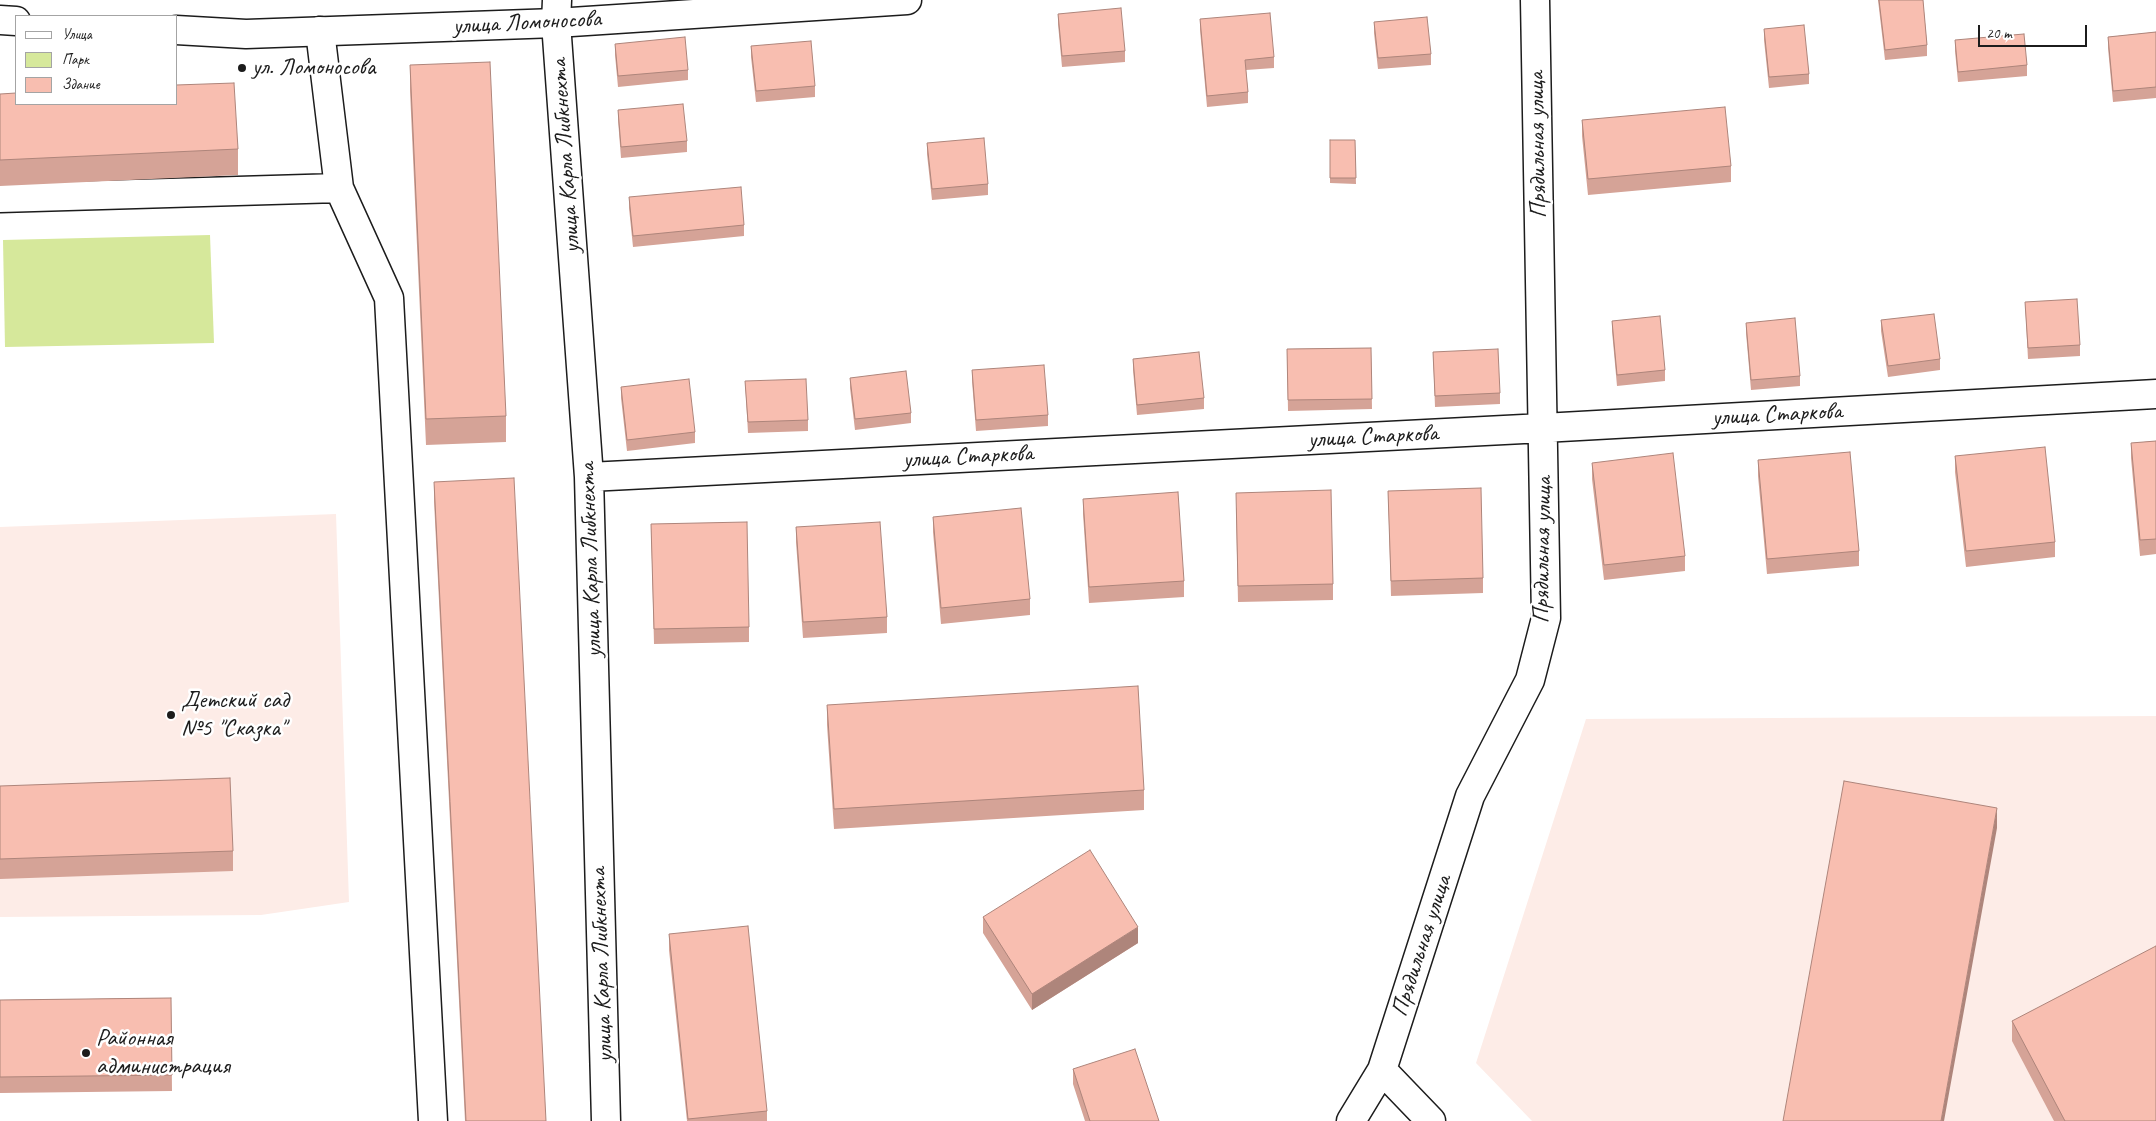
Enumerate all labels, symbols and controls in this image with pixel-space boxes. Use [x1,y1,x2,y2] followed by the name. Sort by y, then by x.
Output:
[452,5,602,41] street label: улица Ломоносова
[15,15,178,105] legend
[1981,15,2090,47] scale bar
[1986,24,2012,43] text: 20 m
[62,25,92,44] text: Улица
[62,50,89,69] text: Парк
[252,54,375,82] place label: ул. Ломоносова
[545,58,587,254] street label: улица Карла Либкнехта
[236,62,248,74] marker: ул. Ломоносова
[1522,71,1554,219] street label: Прядильная улица
[62,75,100,94] text: Здание
[1711,397,1843,433] street label: улица Старкова
[1307,419,1439,455] street label: улица Старкова
[902,439,1034,475] street label: улица Старкова
[573,462,609,658] street label: улица Карла Либкнехта
[1527,476,1559,624] street label: Прядильная улица
[181,687,289,743] place label: Детский сад №5 "Сказка"
[165,709,177,721] marker: Детский сад №5 "Сказка"
[584,867,620,1063] street label: улица Карла Либкнехта
[1386,872,1458,1020] street label: Прядильная улица
[96,1025,230,1081] place label: Районная администрация
[80,1047,92,1059] marker: Районная администрация

